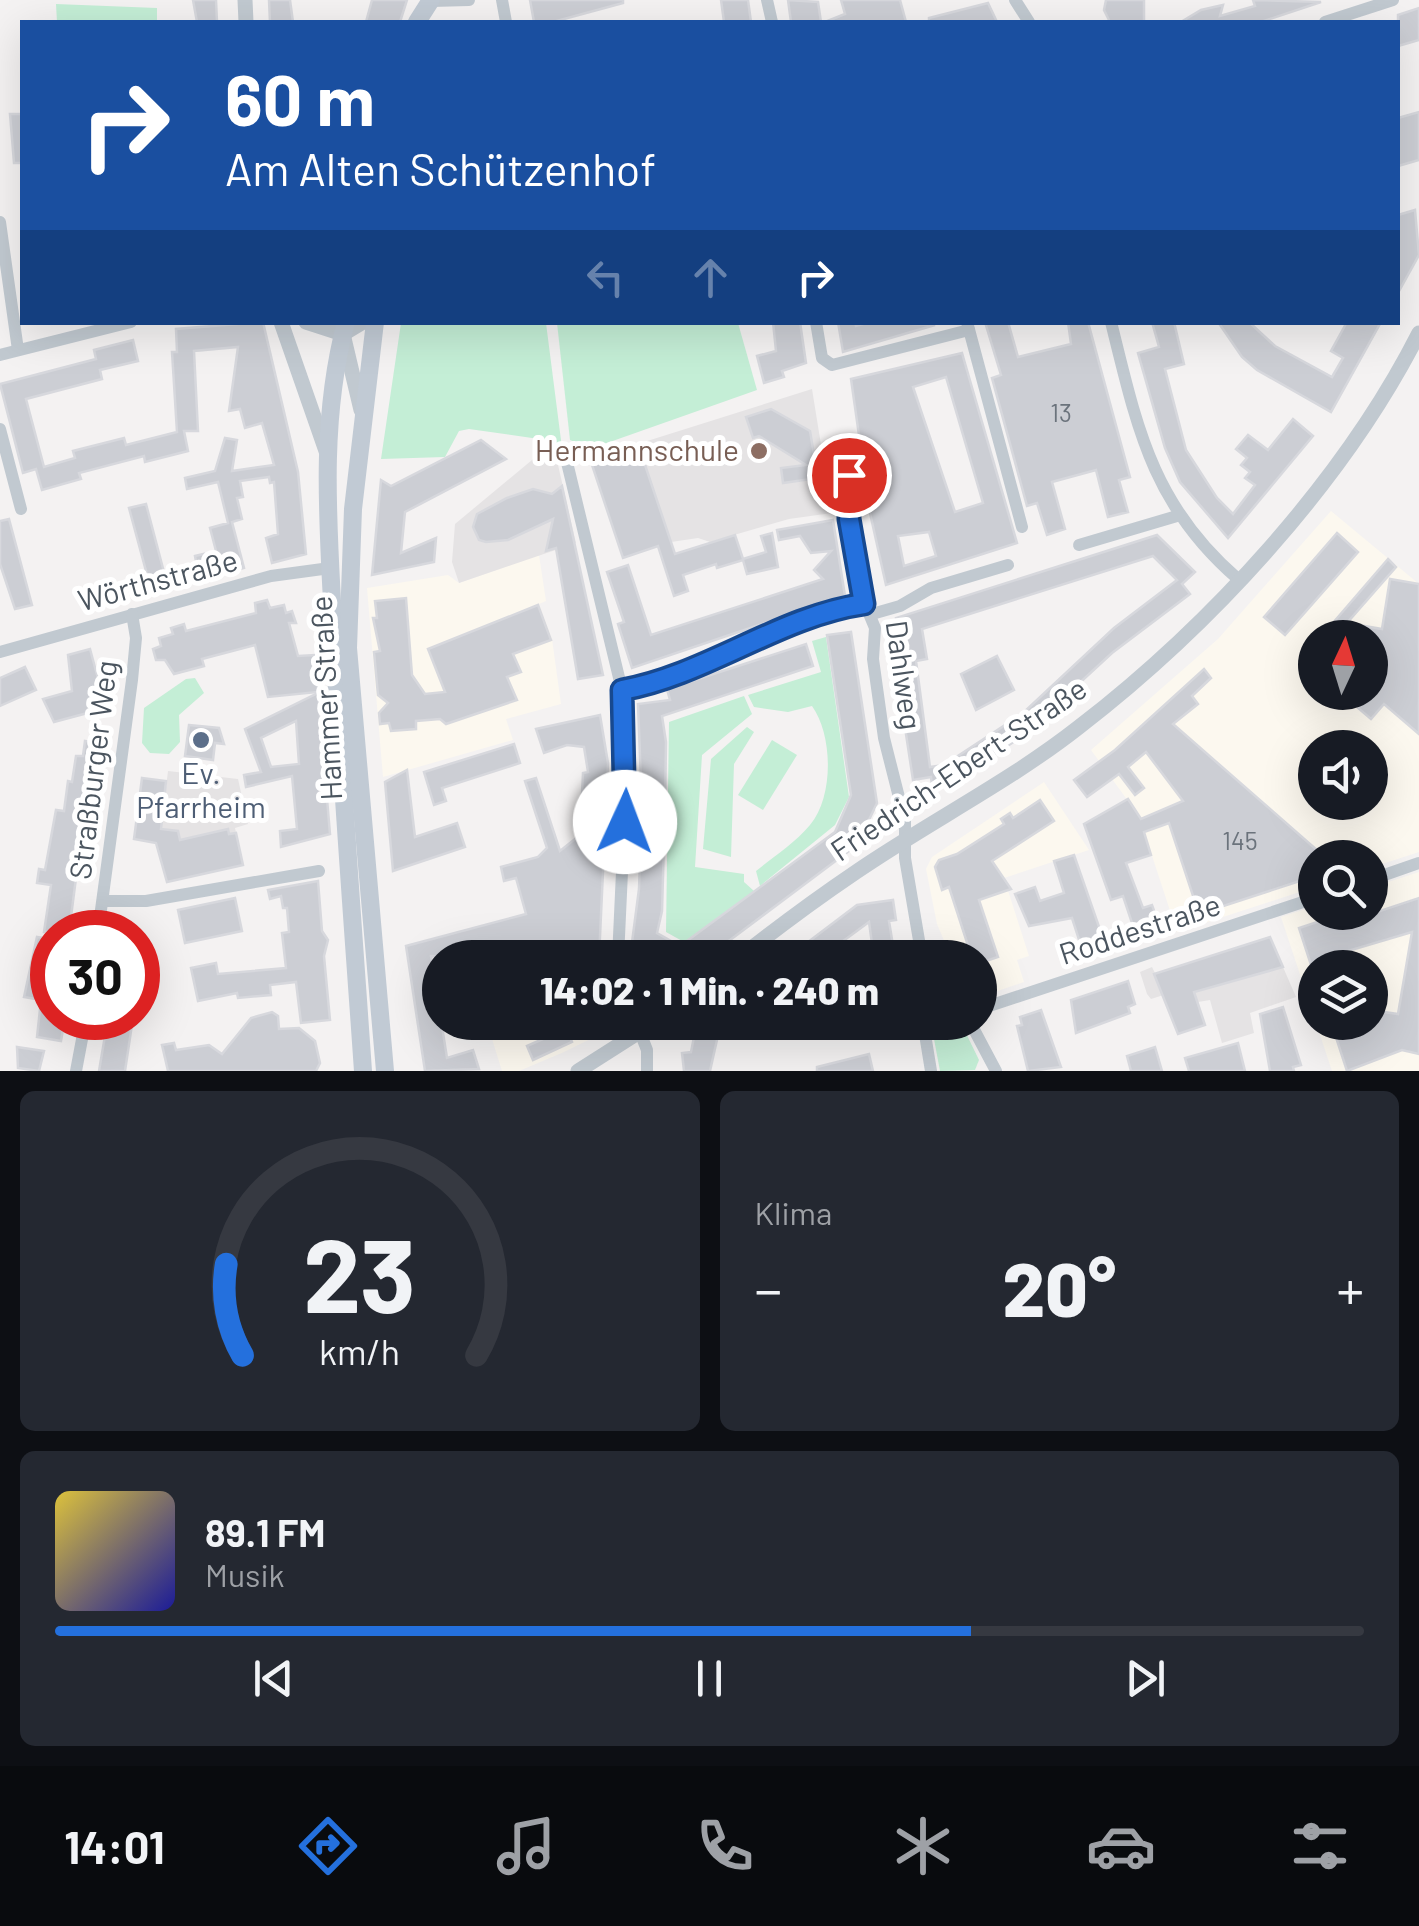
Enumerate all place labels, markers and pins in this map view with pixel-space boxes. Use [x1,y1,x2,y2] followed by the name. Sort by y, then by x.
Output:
[535,431,739,467] place label: Hermannschule
[807,433,892,518] pin
[748,440,770,462] marker: Hermannschule
[190,729,212,751] marker: Ev. Pfarrheim
[136,754,266,824] place label: Ev. Pfarrheim

